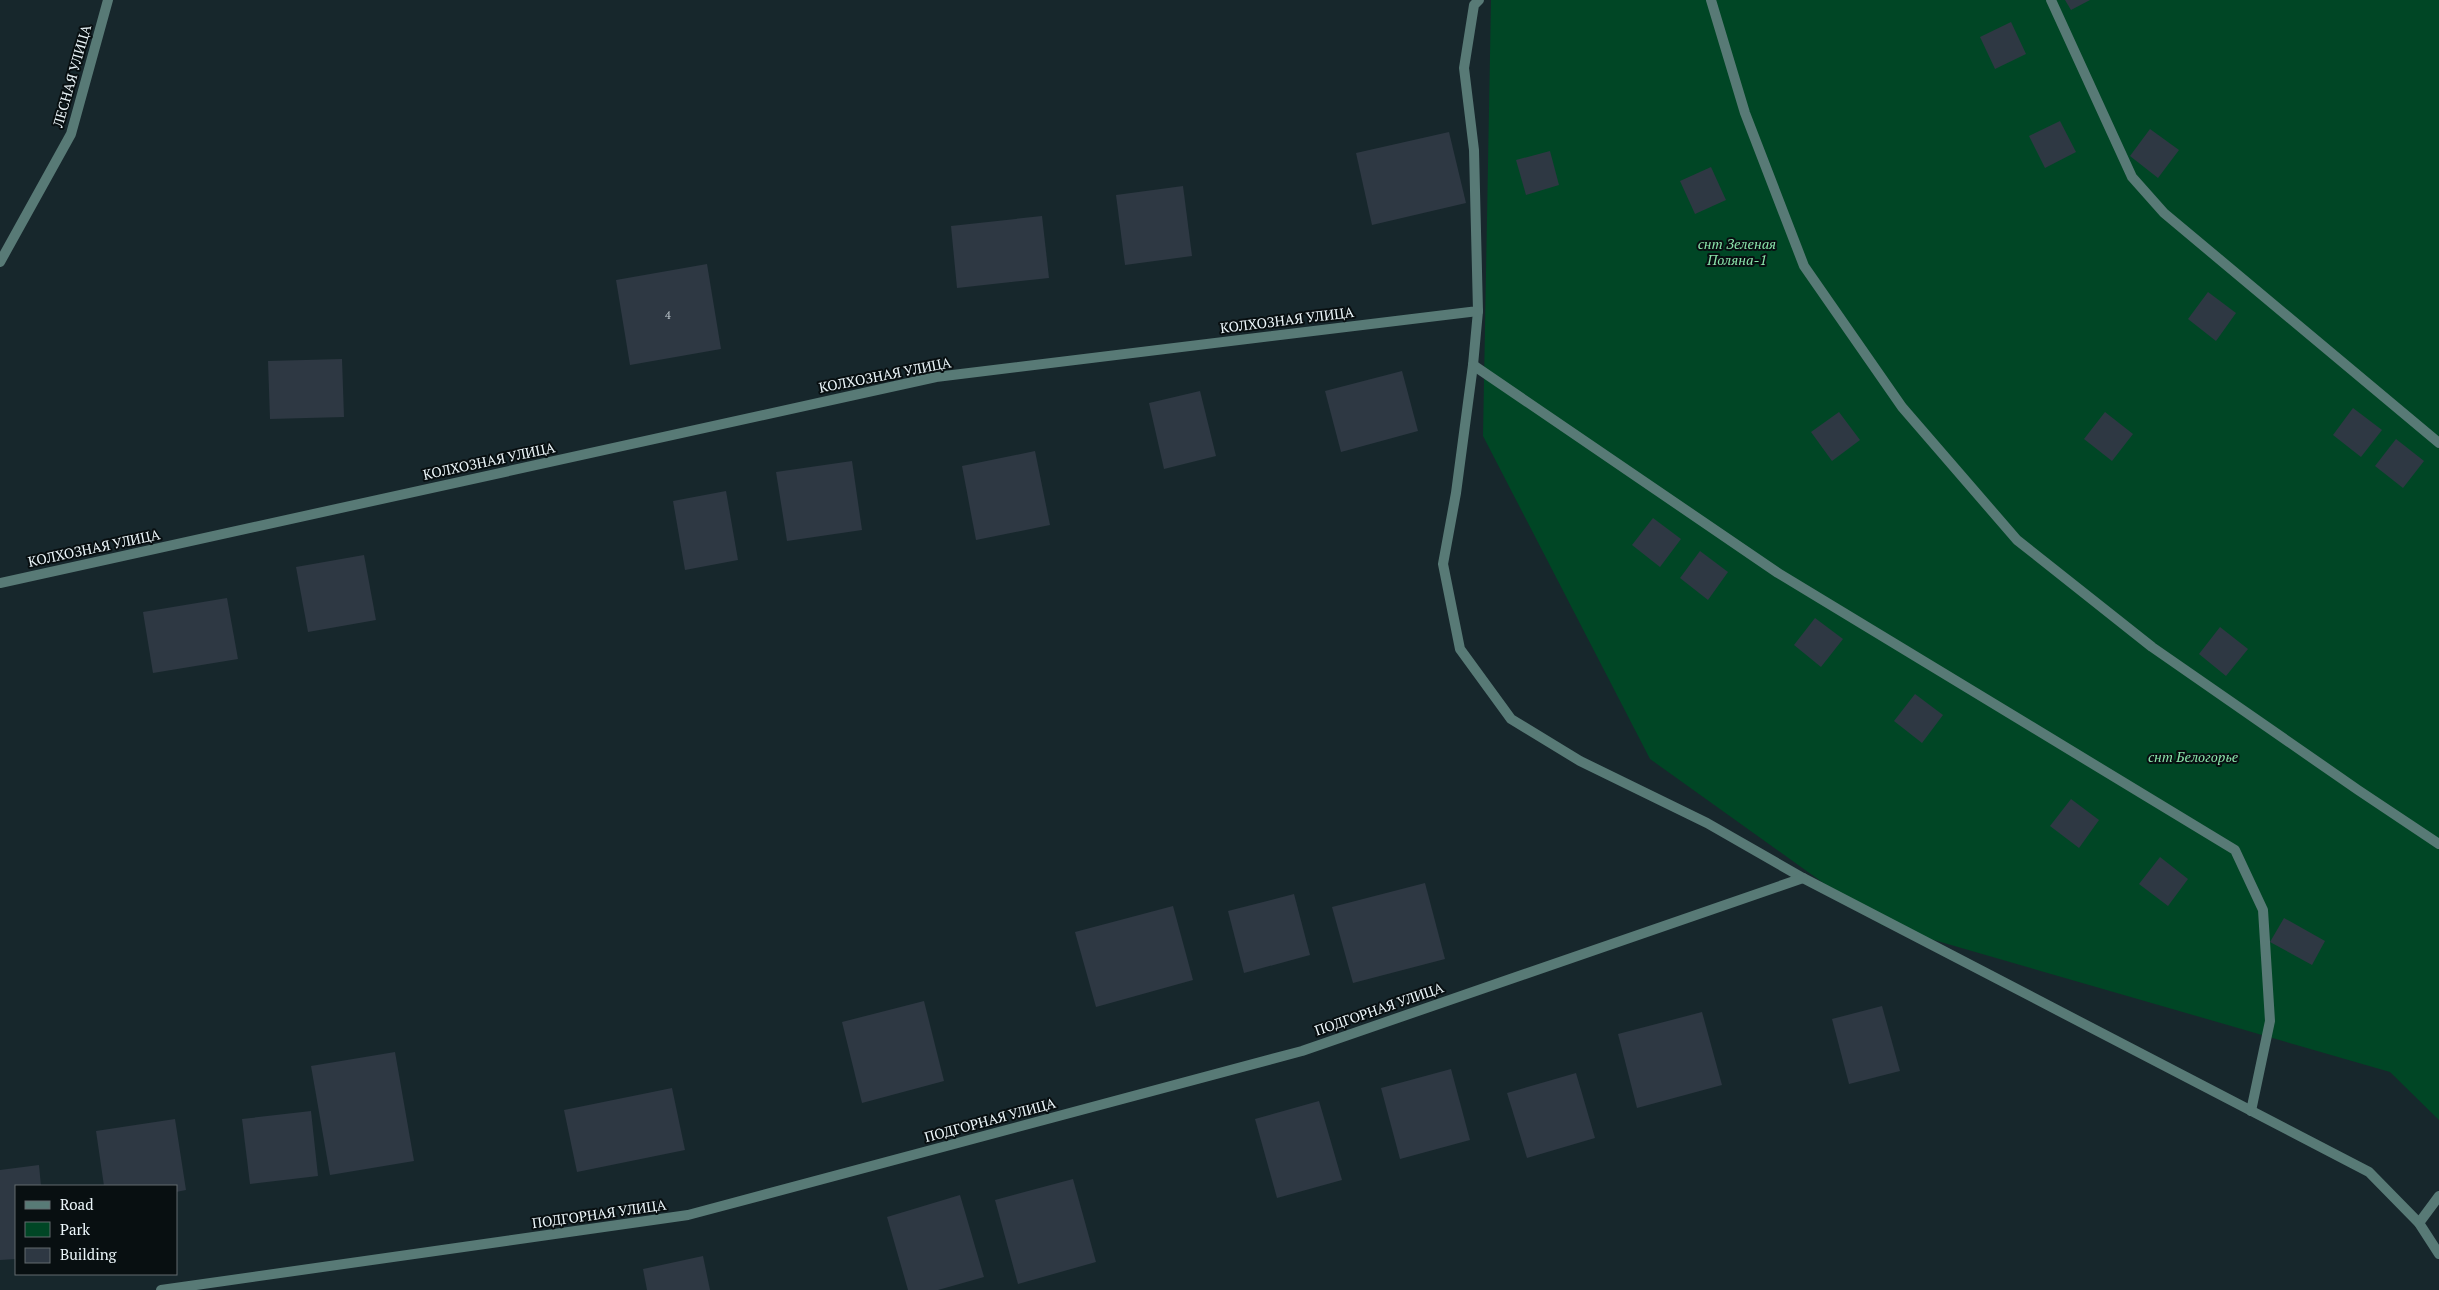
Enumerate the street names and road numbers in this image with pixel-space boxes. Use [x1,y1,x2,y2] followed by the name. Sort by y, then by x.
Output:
[47,22,95,130] street label: ЛЕСНАЯ УЛИЦА
[1219,302,1355,337] street label: КОЛХОЗНАЯ УЛИЦА
[817,352,953,397] street label: КОЛХОЗНАЯ УЛИЦА
[421,437,557,484] street label: КОЛХОЗНАЯ УЛИЦА
[26,524,162,571] street label: КОЛХОЗНАЯ УЛИЦА
[1312,977,1446,1040] street label: ПОДГОРНАЯ УЛИЦА
[922,1093,1058,1146] street label: ПОДГОРНАЯ УЛИЦА
[531,1195,668,1232] street label: ПОДГОРНАЯ УЛИЦА

